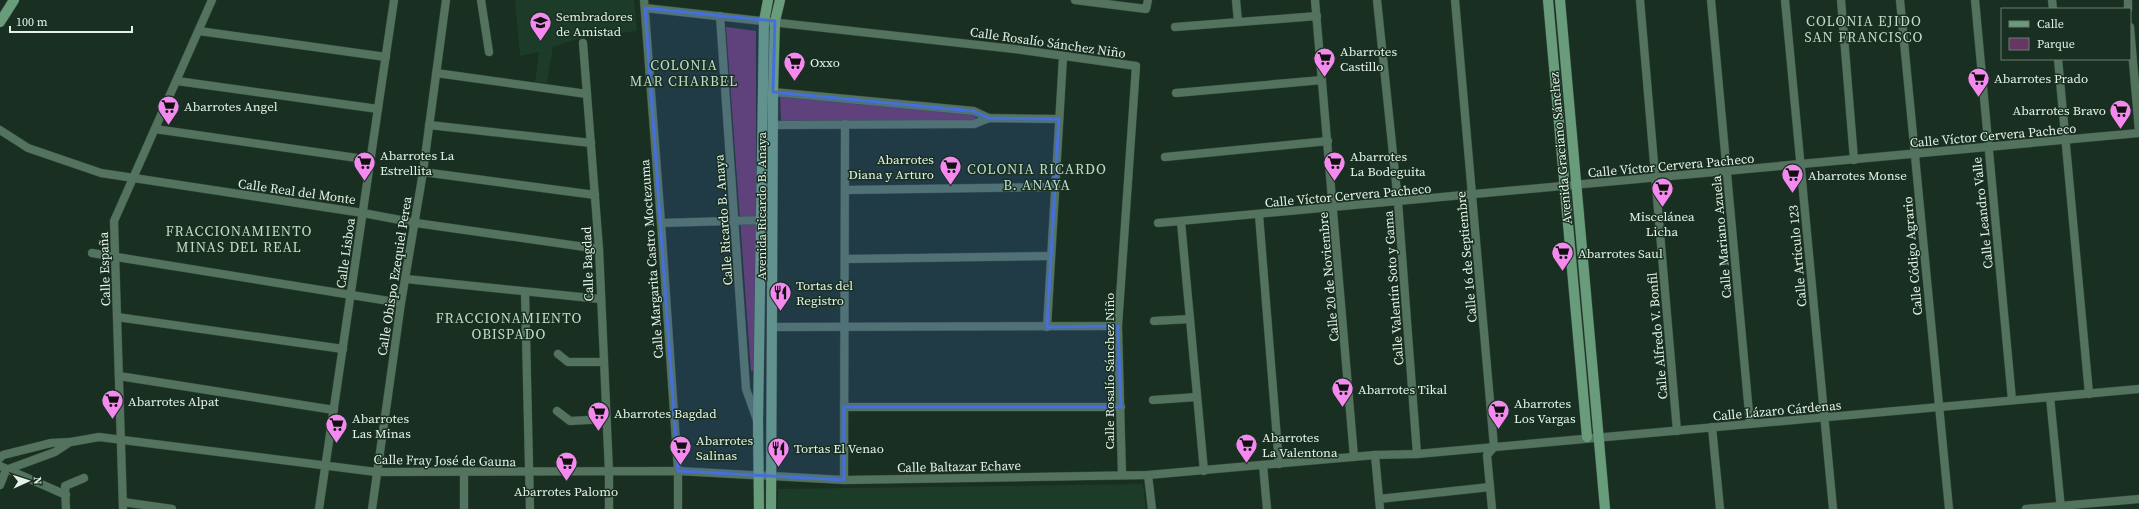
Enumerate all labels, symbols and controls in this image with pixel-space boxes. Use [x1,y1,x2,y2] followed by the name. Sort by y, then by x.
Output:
[10,8,132,34] scale bar
[556,8,633,40] place label: Sembradores de Amistad
[2001,8,2131,60] legend
[528,10,554,43] school or university icon: Sembradores de Amistad
[1805,11,1923,47] district label: COLONIA EJIDO SAN FRANCISCO
[16,14,48,30] text: 100 m
[2037,16,2064,32] text: Calle
[969,23,1127,62] street label: Calle Rosalío Sánchez Niño
[2037,36,2075,52] text: Parque
[1340,43,1397,75] place label: Abarrotes Castillo
[1312,45,1338,78] supermarket icon: Abarrotes Castillo
[782,49,808,82] supermarket icon: Oxxo
[810,54,840,71] place label: Oxxo
[630,55,738,91] district label: COLONIA MAR CHARBEL
[1965,65,1991,98] supermarket icon: Abarrotes Prado
[1994,70,2088,87] place label: Abarrotes Prado
[1545,71,1576,225] street label: Avenida Graciano Sánchez
[155,93,181,126] supermarket icon: Abarrotes Angel
[2108,97,2134,130] supermarket icon: Abarrotes Bravo
[184,98,278,115] place label: Abarrotes Angel
[2013,102,2106,119] place label: Abarrotes Bravo
[1909,120,2077,151] street label: Calle Víctor Cervera Pacheco
[753,131,770,280] street label: Avenida Ricardo B. Anaya
[380,147,455,179] place label: Abarrotes La Estrellita
[1350,148,1426,180] place label: Abarrotes La Bodeguita
[352,149,378,182] supermarket icon: Abarrotes La Estrellita
[1321,150,1347,183] supermarket icon: Abarrotes La Bodeguita
[1587,150,1755,181] street label: Calle Víctor Cervera Pacheco
[848,151,934,183] place label: Abarrotes Diana y Arturo
[937,153,963,186] supermarket icon: Abarrotes Diana y Arturo
[710,154,737,286] street label: Calle Ricardo B. Anaya
[1968,156,1997,270] street label: Calle Leandro Valle
[636,158,667,359] street label: Calle Margarita Castro Moctezuma
[967,159,1107,195] district label: COLONIA RICARDO B. ANAYA
[1780,162,1806,195] supermarket icon: Abarrotes Monse
[1808,167,1907,184] place label: Abarrotes Monse
[237,175,357,208] street label: Calle Real del Monte
[1649,175,1675,208] supermarket icon: Miscelánea Licha
[1708,175,1735,299] street label: Calle Mariano Azuela
[1264,180,1432,211] street label: Calle Víctor Cervera Pacheco
[1452,190,1481,323] street label: Calle 16 de Septiembre
[374,195,416,357] street label: Calle Obispo Ezequiel Perea
[1899,196,1926,316] street label: Calle Código Agrario
[1785,204,1810,308] street label: Calle Artículo 123
[1629,208,1695,240] place label: Miscelánea Licha
[1380,210,1407,366] street label: Calle Valentín Soto y Gama
[1314,211,1343,343] street label: Calle 20 de Noviembre
[332,217,359,289] street label: Calle Lisboa
[166,221,312,257] district label: FRACCIONAMIENTO MINAS DEL REAL
[578,226,597,302] street label: Calle Bagdad
[95,231,114,306] street label: Calle España
[1550,240,1576,273] supermarket icon: Abarrotes Saul
[1578,245,1663,262] place label: Abarrotes Saul
[1643,272,1672,400] street label: Calle Alfredo V. Bonfil
[796,277,853,309] place label: Tortas del Registro
[767,279,793,312] restaurant icon: Tortas del Registro
[1101,292,1118,450] street label: Calle Rosalío Sánchez Niño
[436,308,582,344] district label: FRACCIONAMIENTO OBISPADO
[1330,376,1356,409] supermarket icon: Abarrotes Tikal
[1358,381,1447,398] place label: Abarrotes Tikal
[100,388,126,421] supermarket icon: Abarrotes Alpat
[128,393,220,410] place label: Abarrotes Alpat
[1514,395,1576,427] place label: Abarrotes Los Vargas
[1712,396,1842,425] street label: Calle Lázaro Cárdenas
[1485,397,1511,430] supermarket icon: Abarrotes Los Vargas
[586,400,612,433] supermarket icon: Abarrotes Bagdad
[614,405,717,422] place label: Abarrotes Bagdad
[352,410,411,442] place label: Abarrotes Las Minas
[323,412,349,445] supermarket icon: Abarrotes Las Minas
[1262,429,1338,461] place label: Abarrotes La Valentona
[1234,431,1260,464] supermarket icon: Abarrotes La Valentona
[696,432,753,464] place label: Abarrotes Salinas
[668,434,694,467] supermarket icon: Abarrotes Salinas
[766,435,792,468] restaurant icon: Tortas El Venao
[794,440,884,457] place label: Tortas El Venao
[553,450,579,483] supermarket icon: Abarrotes Palomo
[374,451,517,470] street label: Calle Fray José de Gauna
[897,457,1021,476] street label: Calle Baltazar Echave
[8,461,48,501] north arrow
[30,476,45,485] text: N
[514,483,618,500] place label: Abarrotes Palomo

